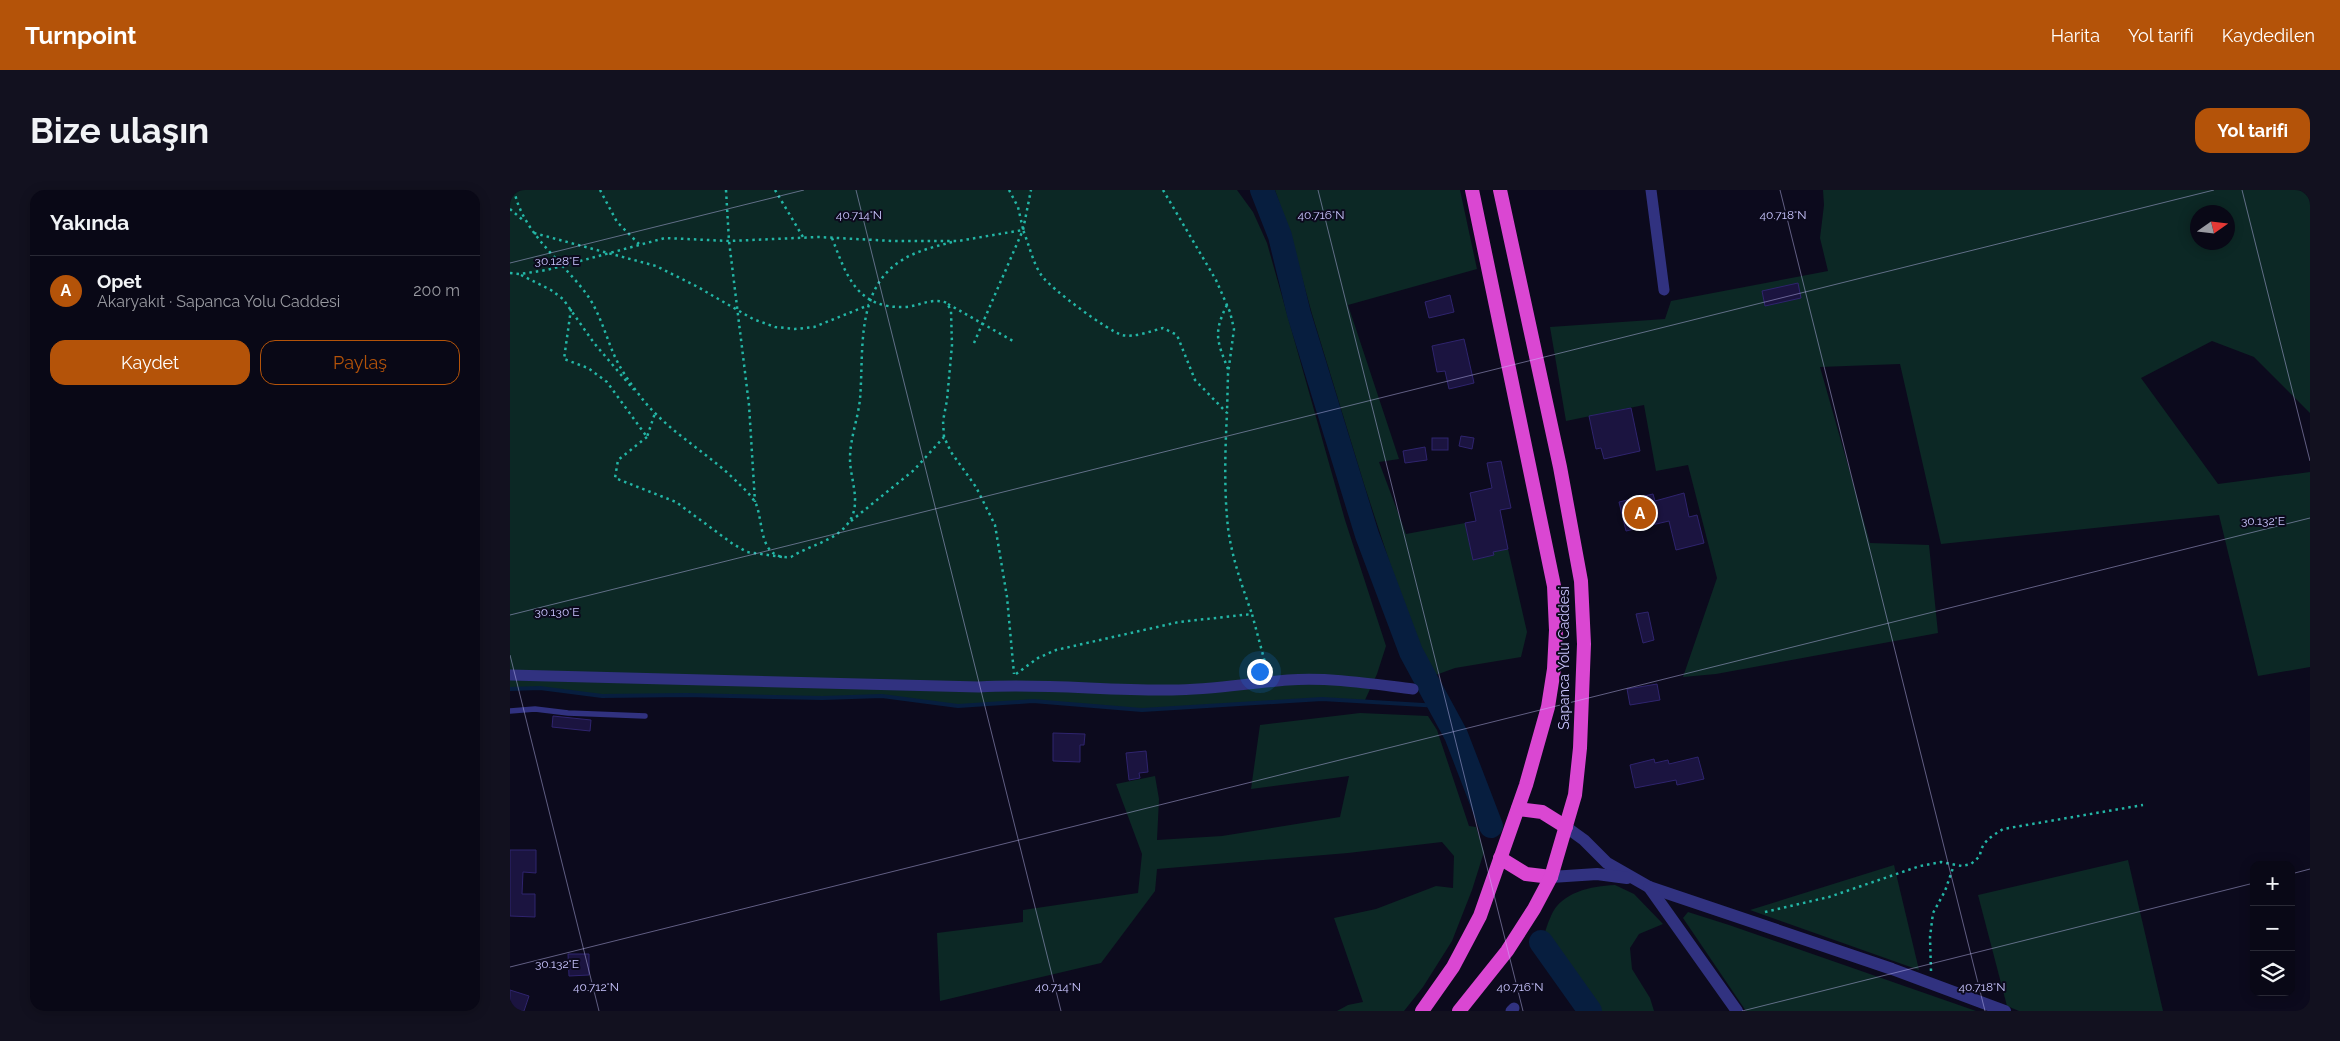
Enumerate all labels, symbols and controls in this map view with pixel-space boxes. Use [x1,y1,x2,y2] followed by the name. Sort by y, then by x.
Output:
[25,21,137,50] text: Turnpoint
[2051,25,2100,46] text: Harita
[2128,25,2194,46] text: Yol tarifi
[2222,25,2315,46] text: Kaydedilen
[2195,108,2310,153] button: Yol tarifi
[30,110,209,151] text: Bize ulaşın
[2190,205,2235,250] north arrow
[836,208,882,222] text: 40.714°N
[1297,208,1345,222] text: 40.716°N
[1760,208,1807,222] text: 40.718°N
[50,210,129,235] text: Yakında
[534,254,580,268] text: 30.128°E
[97,270,142,292] text: Opet
[61,281,71,300] text: A
[413,281,460,300] text: 200 m
[97,292,340,311] text: Akaryakıt · Sapanca Yolu Caddesi
[50,340,250,385] button: Kaydet
[260,340,460,385] button: Paylaş
[1624,494,1656,532] pin: A
[2241,514,2285,528] text: 30.132°E
[1556,586,1572,730] street label: Sapanca Yolu Caddesi
[534,605,580,619] text: 30.130°E
[1247,659,1273,685] your location
[2250,861,2295,996] map controls
[2250,861,2295,906] button: +
[2250,906,2295,951] button: −
[2250,951,2295,996] button: layers
[535,957,579,971] text: 30.132°E
[573,980,619,994] text: 40.712°N
[1035,980,1081,994] text: 40.714°N
[1496,980,1544,994] text: 40.716°N
[1959,980,2006,994] text: 40.718°N

